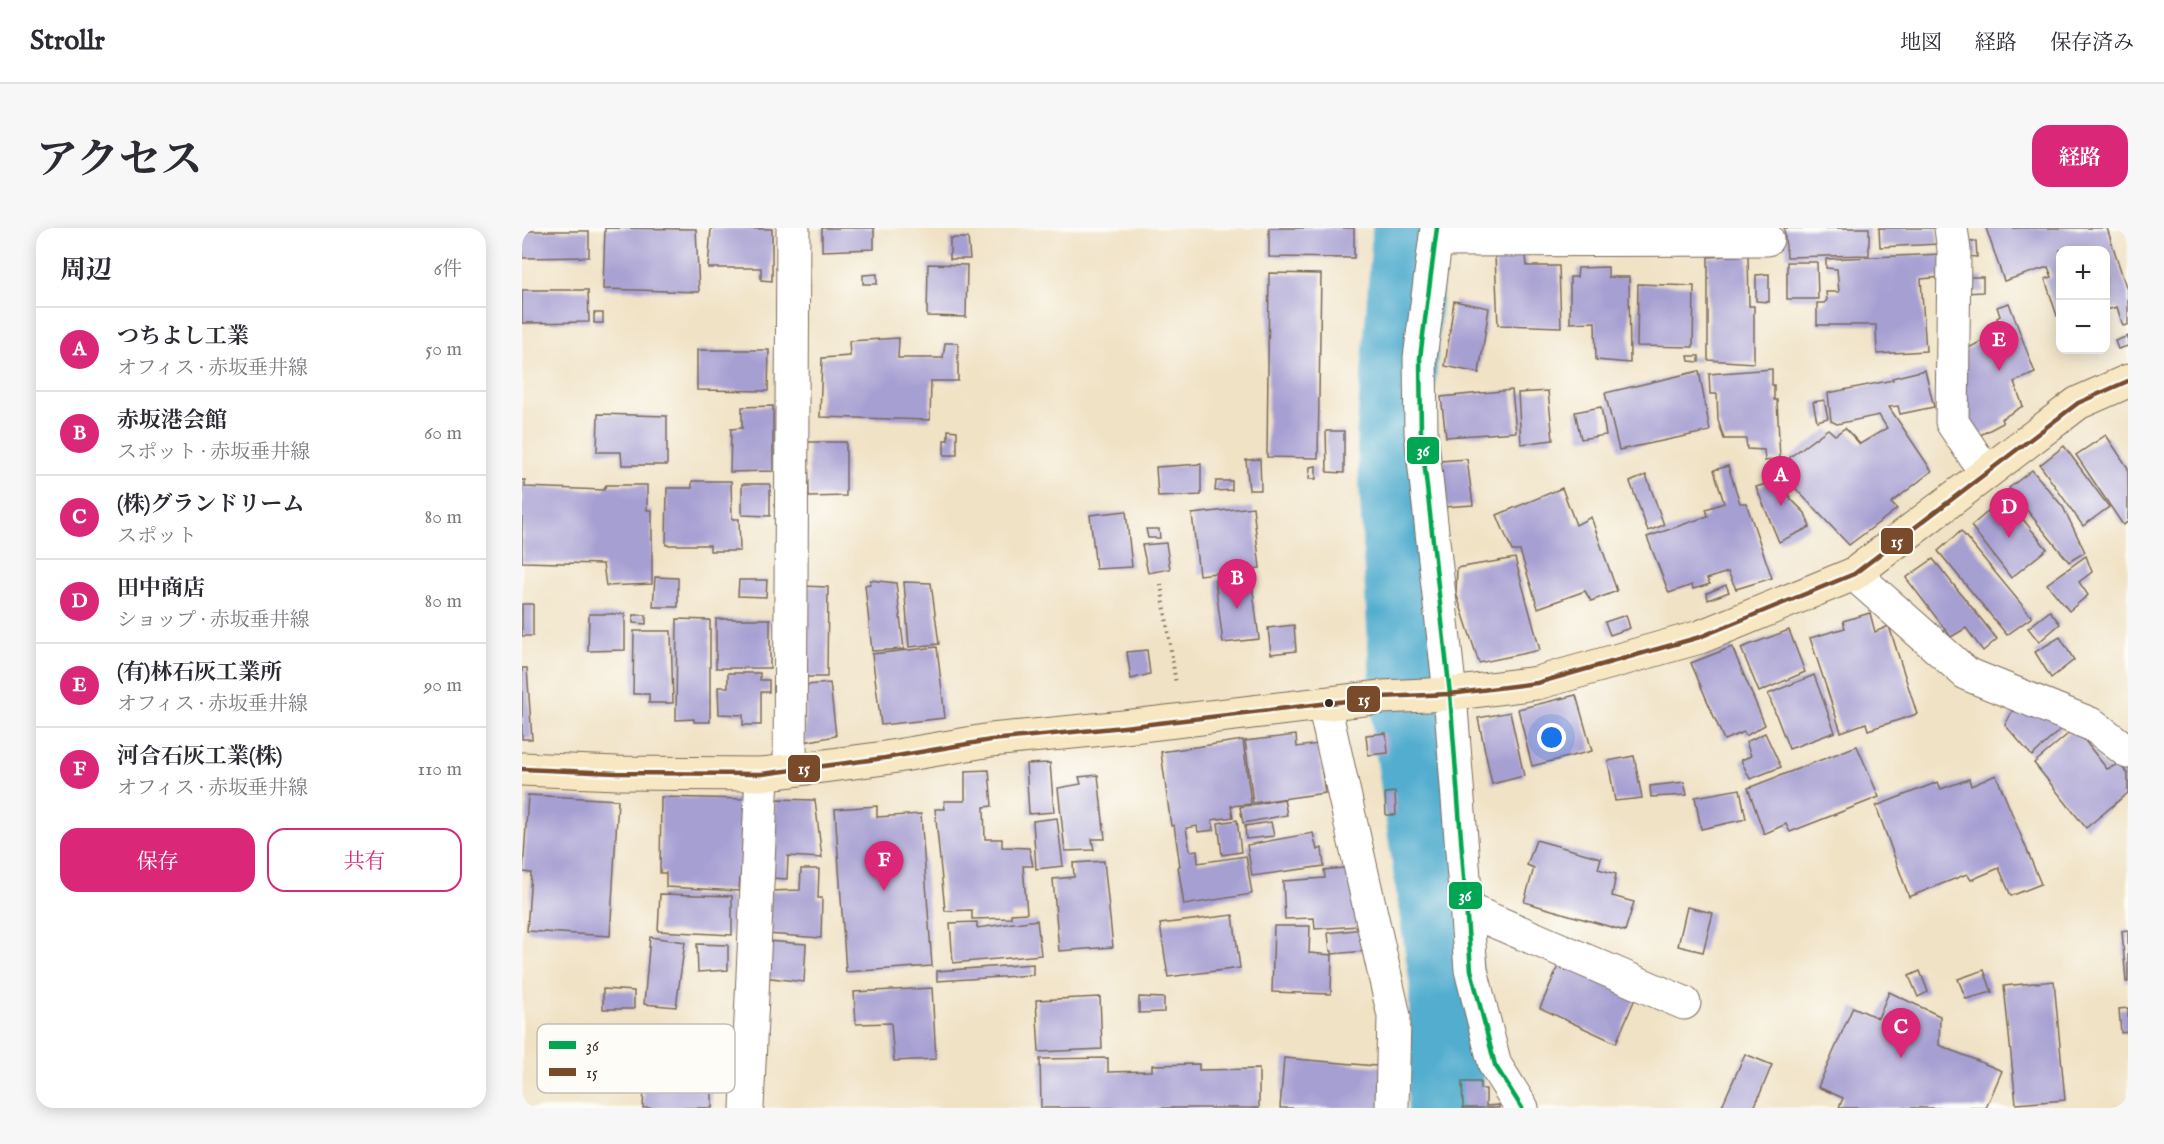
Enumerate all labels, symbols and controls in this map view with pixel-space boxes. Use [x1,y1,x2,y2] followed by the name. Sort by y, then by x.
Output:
[30,24,105,59] text: Strollr
[1900,30,1942,57] text: 地図
[1975,30,2017,57] text: 経路
[2050,30,2134,57] text: 保存済み
[2032,125,2128,187] button: 経路
[36,135,203,188] text: アクセス
[2056,246,2110,354] map controls
[2056,246,2110,300] button: +
[60,254,112,287] text: 周辺
[434,257,462,282] text: 6件
[2056,300,2110,354] button: −
[1980,322,2018,371] pin: E
[117,323,249,351] text: つちよし工業
[73,337,86,362] text: A
[425,337,462,362] text: 50 m
[117,356,308,381] text: オフィス · 赤坂垂井線
[117,407,227,435] text: 赤坂港会館
[73,421,86,446] text: B
[424,421,462,446] text: 60 m
[1406,436,1440,465] line badge: 36
[117,440,310,465] text: スポット · 赤坂垂井線
[1417,442,1431,462] text: 36
[1762,456,1800,506] pin: A
[1990,488,2028,538] pin: D
[117,491,304,519] text: (株)グランドリーム
[72,505,87,530] text: C
[425,505,462,530] text: 80 m
[117,524,197,549] text: スポット
[1880,527,1914,555] line badge: 15
[1891,533,1903,553] text: 15
[1218,560,1256,609] pin: B
[117,575,205,603] text: 田中商店
[71,589,88,614] text: D
[425,589,462,614] text: 80 m
[117,608,310,633] text: ショップ · 赤坂垂井線
[117,659,282,687] text: (有)林石灰工業所
[73,673,86,698] text: E
[424,673,462,698] text: 90 m
[1346,685,1381,713] line badge: 15
[1358,691,1370,711] text: 15
[117,692,308,717] text: オフィス · 赤坂垂井線
[1323,697,1335,709] unlabelled marker
[1537,723,1566,752] your location
[117,743,282,771] text: 河合石灰工業(株)
[787,754,821,783] line badge: 15
[73,757,86,782] text: F
[418,757,462,782] text: 110 m
[798,760,810,780] text: 15
[117,776,308,801] text: オフィス · 赤坂垂井線
[60,828,255,892] button: 保存
[267,828,462,892] button: 共有
[864,842,904,891] pin: F
[1448,881,1483,910] line badge: 36
[1459,887,1473,907] text: 36
[1882,1008,1920,1058] pin: C
[537,1024,735,1093] legend
[586,1037,599,1057] text: 36
[586,1064,598,1084] text: 15

